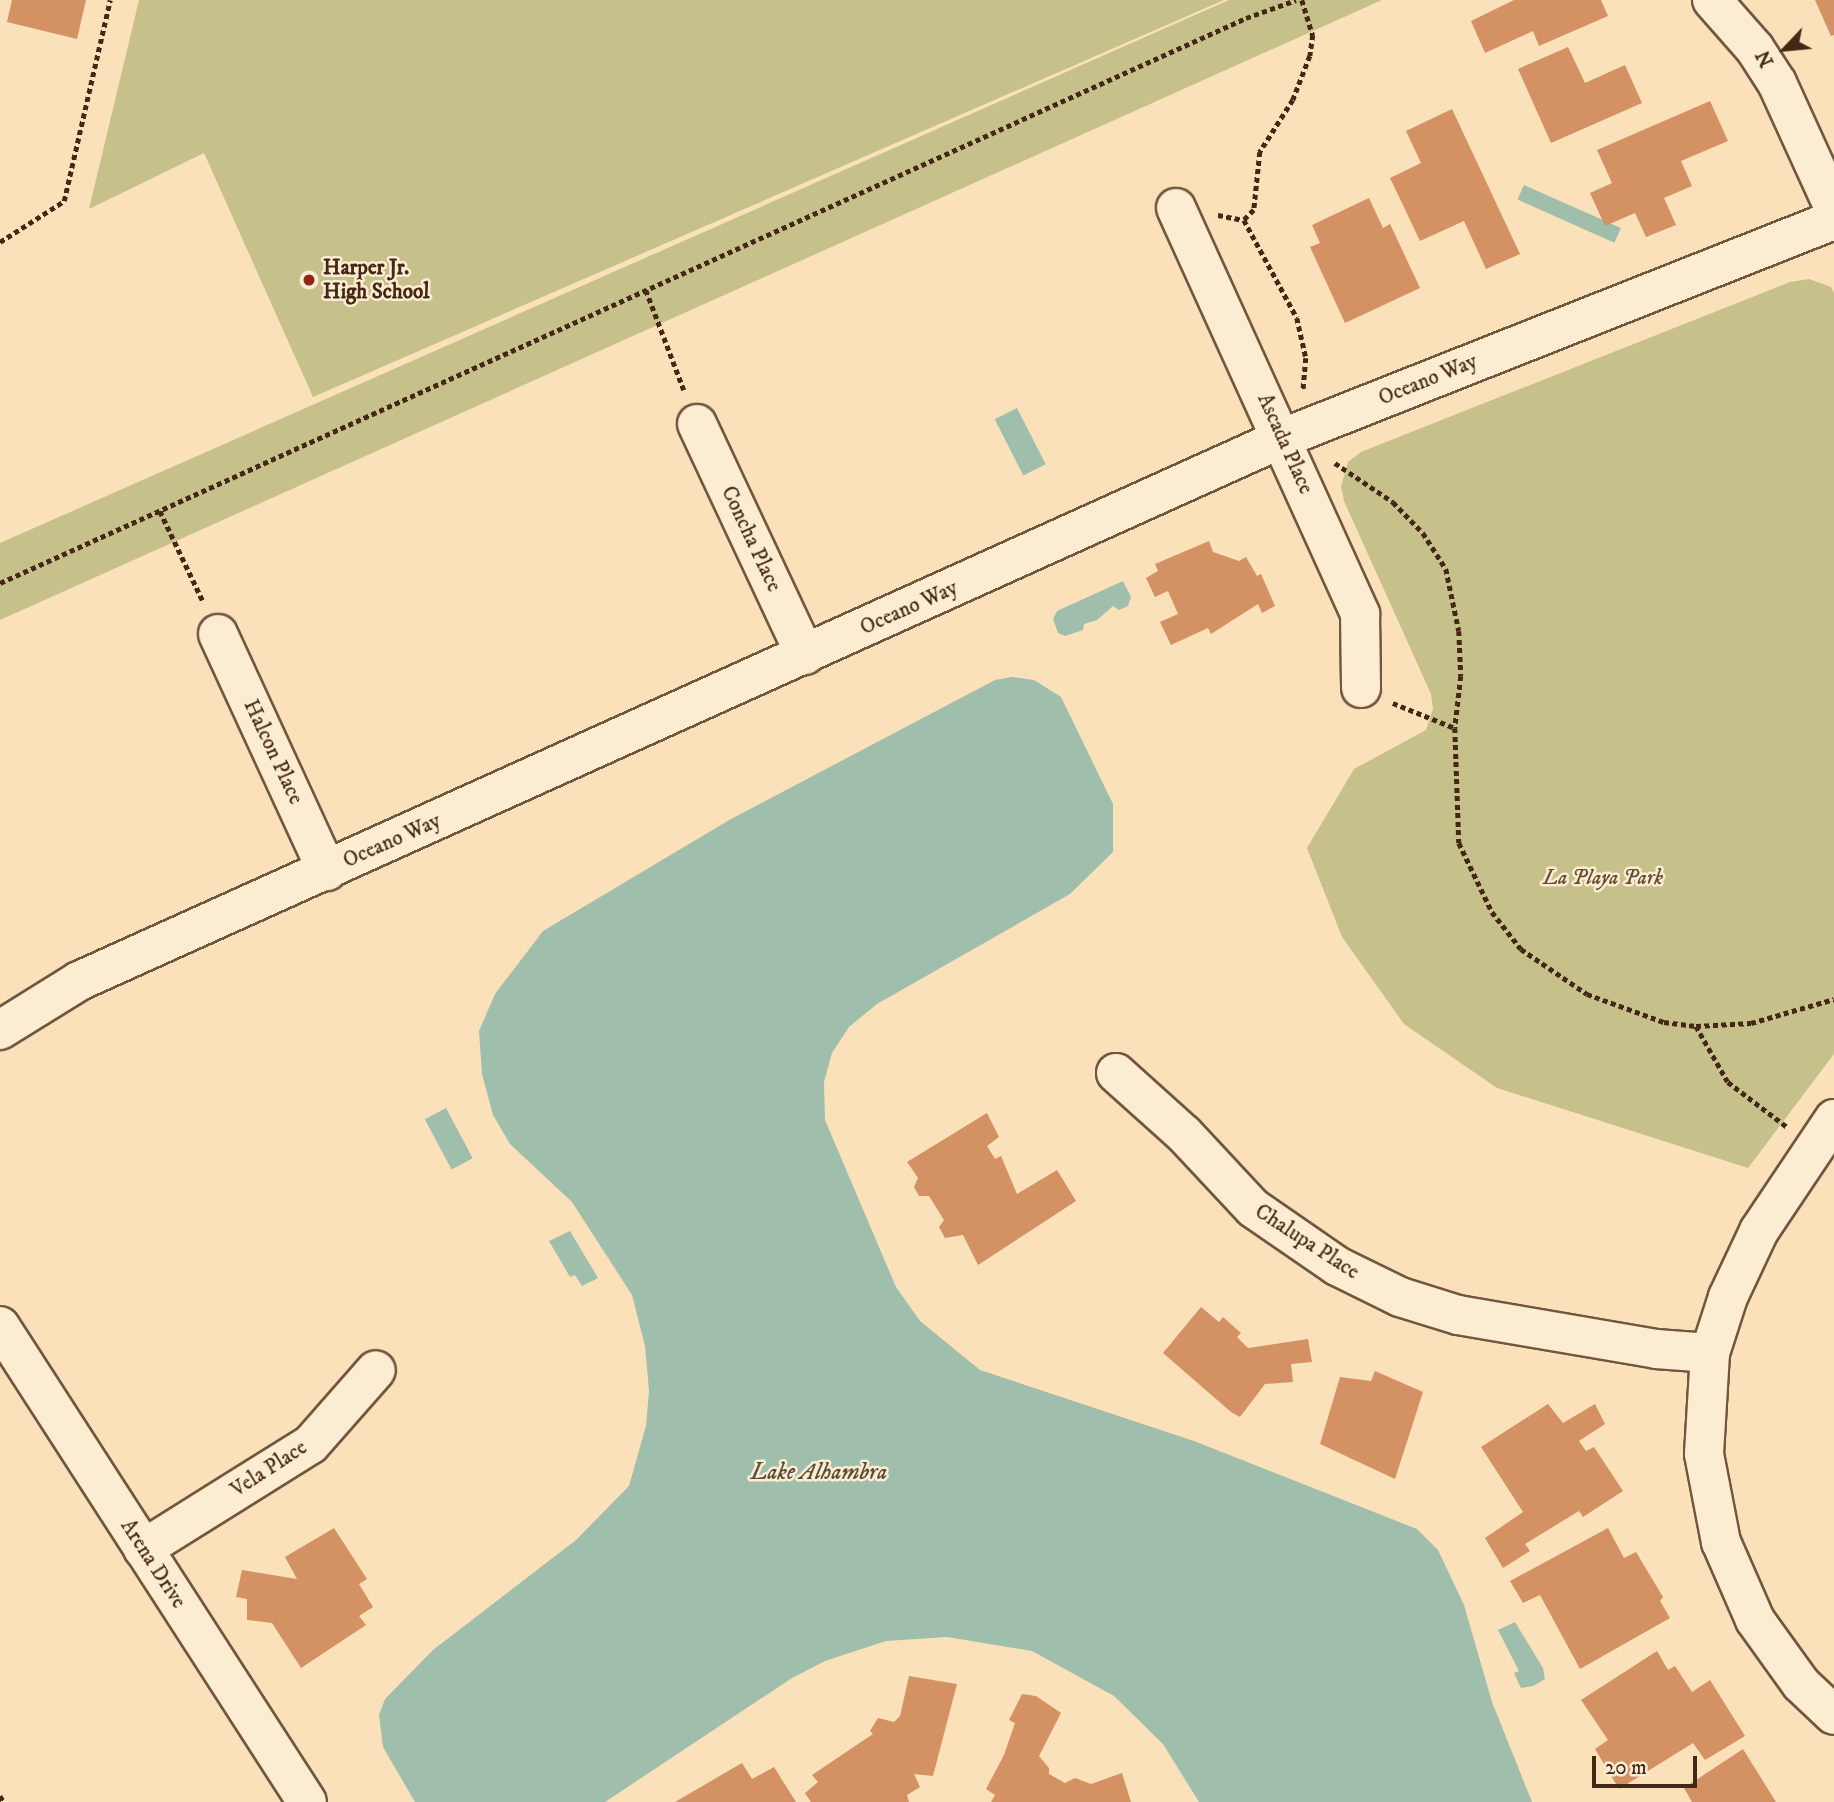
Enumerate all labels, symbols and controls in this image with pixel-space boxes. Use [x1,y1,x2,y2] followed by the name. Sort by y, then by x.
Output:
[1750,14,1820,84] north arrow
[1752,46,1779,70] text: N
[323,255,429,305] place label: Harper Jr. High School
[301,272,317,288] marker: Harper Jr. High School
[1375,349,1481,411] street label: Oceano Way
[1252,390,1318,498] street label: Ascada Place
[716,482,786,596] street label: Concha Place
[856,575,962,641] street label: Oceano Way
[238,696,308,808] street label: Halcon Place
[339,808,445,874] street label: Oceano Way
[1543,865,1663,891] park label: La Playa Park
[1250,1199,1364,1285] street label: Chalupa Place
[226,1435,312,1503] street label: Vela Place
[751,1459,887,1487] water label: Lake Alhambra
[115,1515,191,1613] street label: Arena Drive
[1596,1742,1701,1786] scale bar
[1605,1755,1647,1781] text: 20 m

